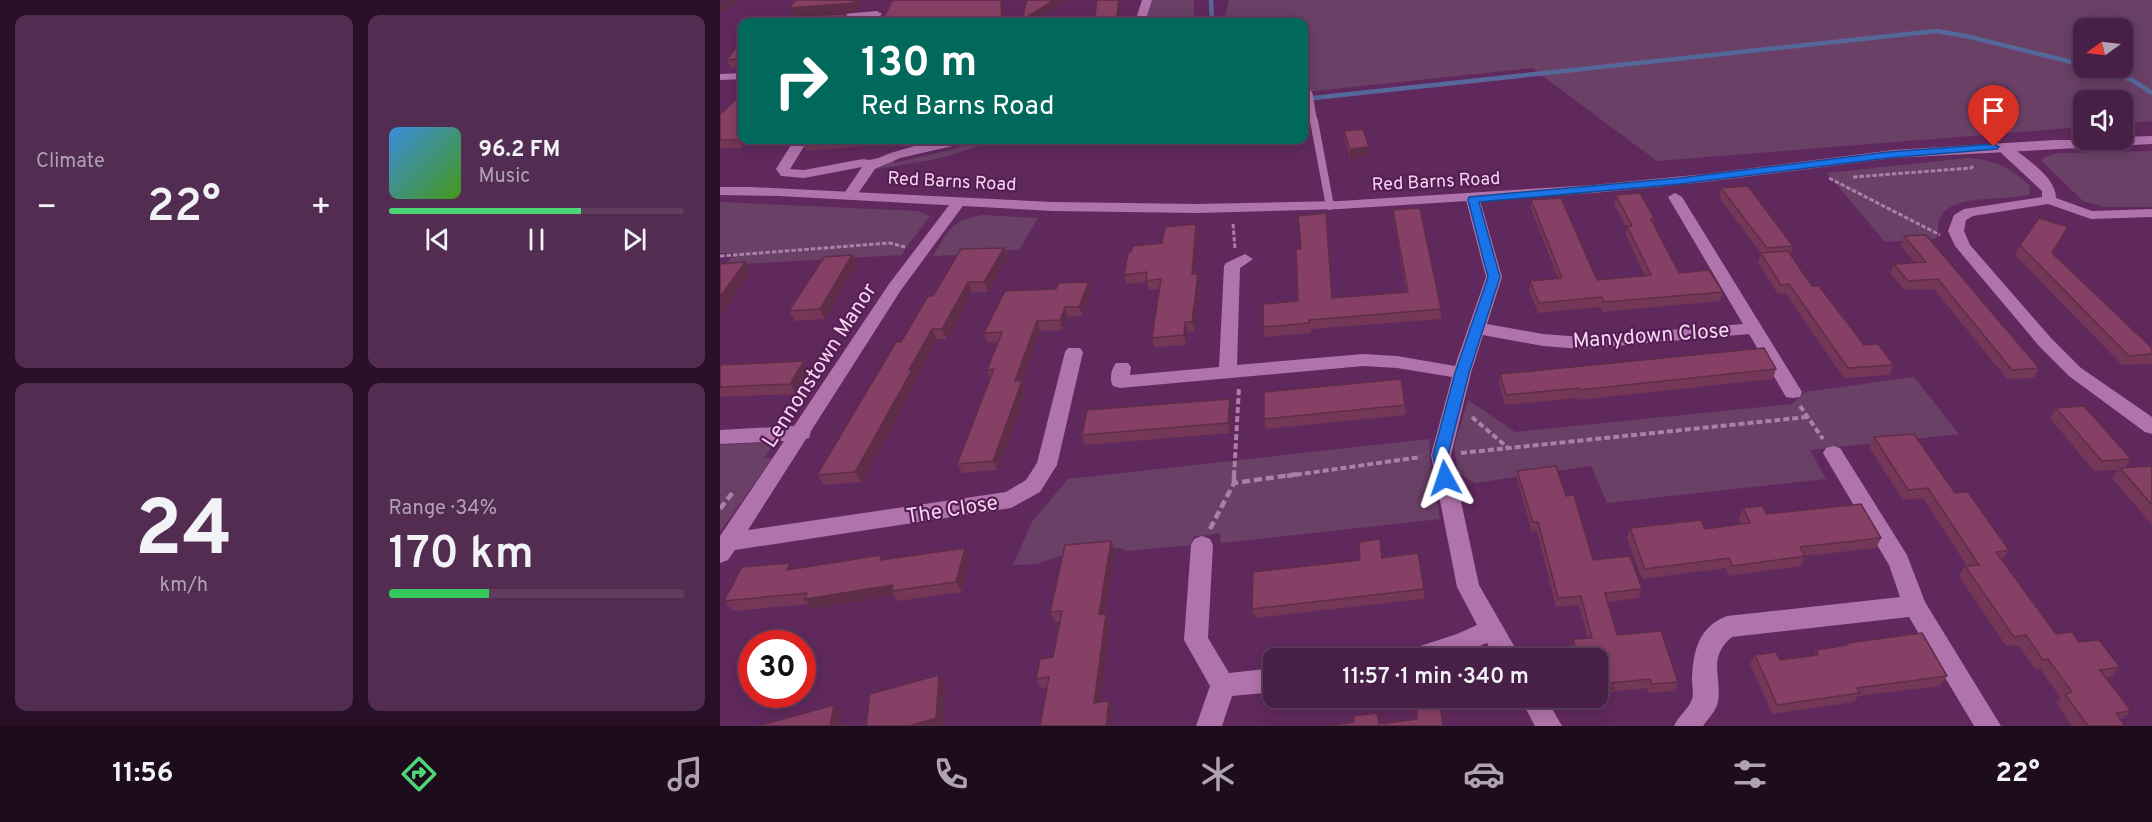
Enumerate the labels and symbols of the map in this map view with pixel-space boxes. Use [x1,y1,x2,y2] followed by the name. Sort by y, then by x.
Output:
[2073,18,2133,78] north arrow
[1968,85,2019,147] pin
[887,168,1017,197] street label: Red Barns Road
[1371,168,1501,197] street label: Red Barns Road
[757,278,884,453] street label: Lennonstown Manor
[1572,318,1730,355] street label: Manydown Close
[1413,446,1477,510] position arrow
[905,490,1000,531] street label: The Close
[738,630,816,708] speed limit sign: 30

